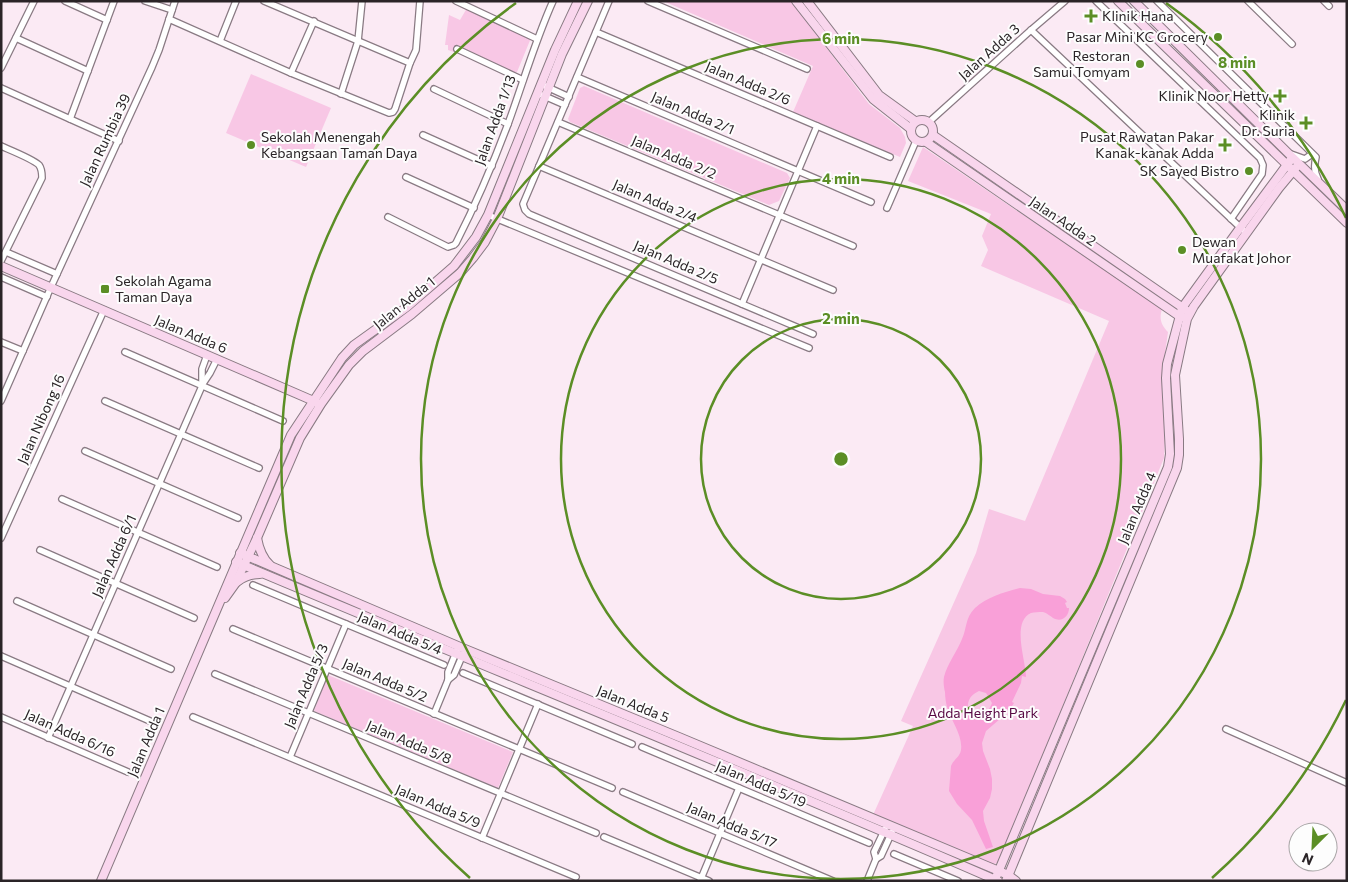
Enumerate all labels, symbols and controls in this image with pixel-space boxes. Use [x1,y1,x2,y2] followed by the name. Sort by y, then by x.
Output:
[1102,7,1174,24] place label: Klinik Hana
[1084,9,1098,23] marker: Klinik Hana
[955,20,1023,84] street label: Jalan Adda 3
[1066,28,1208,45] place label: Pasar Mini KC Grocery
[822,29,860,47] text: 6 min
[1212,31,1224,43] marker: Pasar Mini KC Grocery
[1033,47,1130,80] place label: Restoran Samui Tomyam
[1218,53,1256,71] text: 8 min
[703,57,793,108] street label: Jalan Adda 2/6
[1134,58,1146,70] marker: Restoran Samui Tomyam
[470,72,519,167] street label: Jalan Adda 1/13
[649,87,737,138] street label: Jalan Adda 2/1
[1159,87,1269,104] place label: Klinik Noor Hetty
[1273,89,1287,103] marker: Klinik Noor Hetty
[76,91,134,189] street label: Jalan Rumbia 39
[1241,106,1295,139] place label: Klinik Dr. Suria
[1299,116,1313,130] marker: Klinik Dr. Suria
[261,128,417,161] place label: Sekolah Menengah Kebangsaan Taman Daya
[1080,128,1214,161] place label: Pusat Rawatan Pakar Kanak-kanak Adda
[629,131,719,182] street label: Jalan Adda 2/2
[1218,138,1232,152] marker: Pusat Rawatan Pakar Kanak-kanak Adda
[245,139,257,151] marker: Sekolah Menengah Kebangsaan Taman Daya
[1140,162,1239,179] place label: SK Sayed Bistro
[1243,165,1255,177] marker: SK Sayed Bistro
[822,169,860,187] text: 4 min
[611,175,700,226] street label: Jalan Adda 2/4
[1027,192,1100,249] street label: Jalan Adda 2
[1192,233,1291,266] place label: Dewan Muafakat Johor
[631,236,721,287] street label: Jalan Adda 2/5
[1176,244,1188,256] marker: Dewan Muafakat Johor
[115,272,212,305] place label: Sekolah Agama Taman Daya
[369,273,438,333] street label: Jalan Adda 1
[99,283,111,295] marker: Sekolah Agama Taman Daya
[822,309,860,327] text: 2 min
[152,311,230,356] street label: Jalan Adda 6
[13,371,68,466] street label: Jalan Nibong 16
[832,450,850,468] centre of rings
[1114,469,1160,547] street label: Jalan Adda 4
[88,512,139,600] street label: Jalan Adda 6/1
[356,607,445,658] street label: Jalan Adda 5/4
[280,641,331,731] street label: Jalan Adda 5/3
[340,654,430,705] street label: Jalan Adda 5/2
[595,681,672,726] street label: Jalan Adda 5
[123,704,168,779] street label: Jalan Adda 1
[928,704,1039,721] park label: Adda Height Park
[22,705,118,760] street label: Jalan Adda 6/16
[364,716,454,767] street label: Jalan Adda 5/8
[713,757,809,810] street label: Jalan Adda 5/19
[393,780,483,831] street label: Jalan Adda 5/9
[685,798,780,851] street label: Jalan Adda 5/17
[1288,822,1338,872] north arrow
[1299,849,1316,869] text: N

